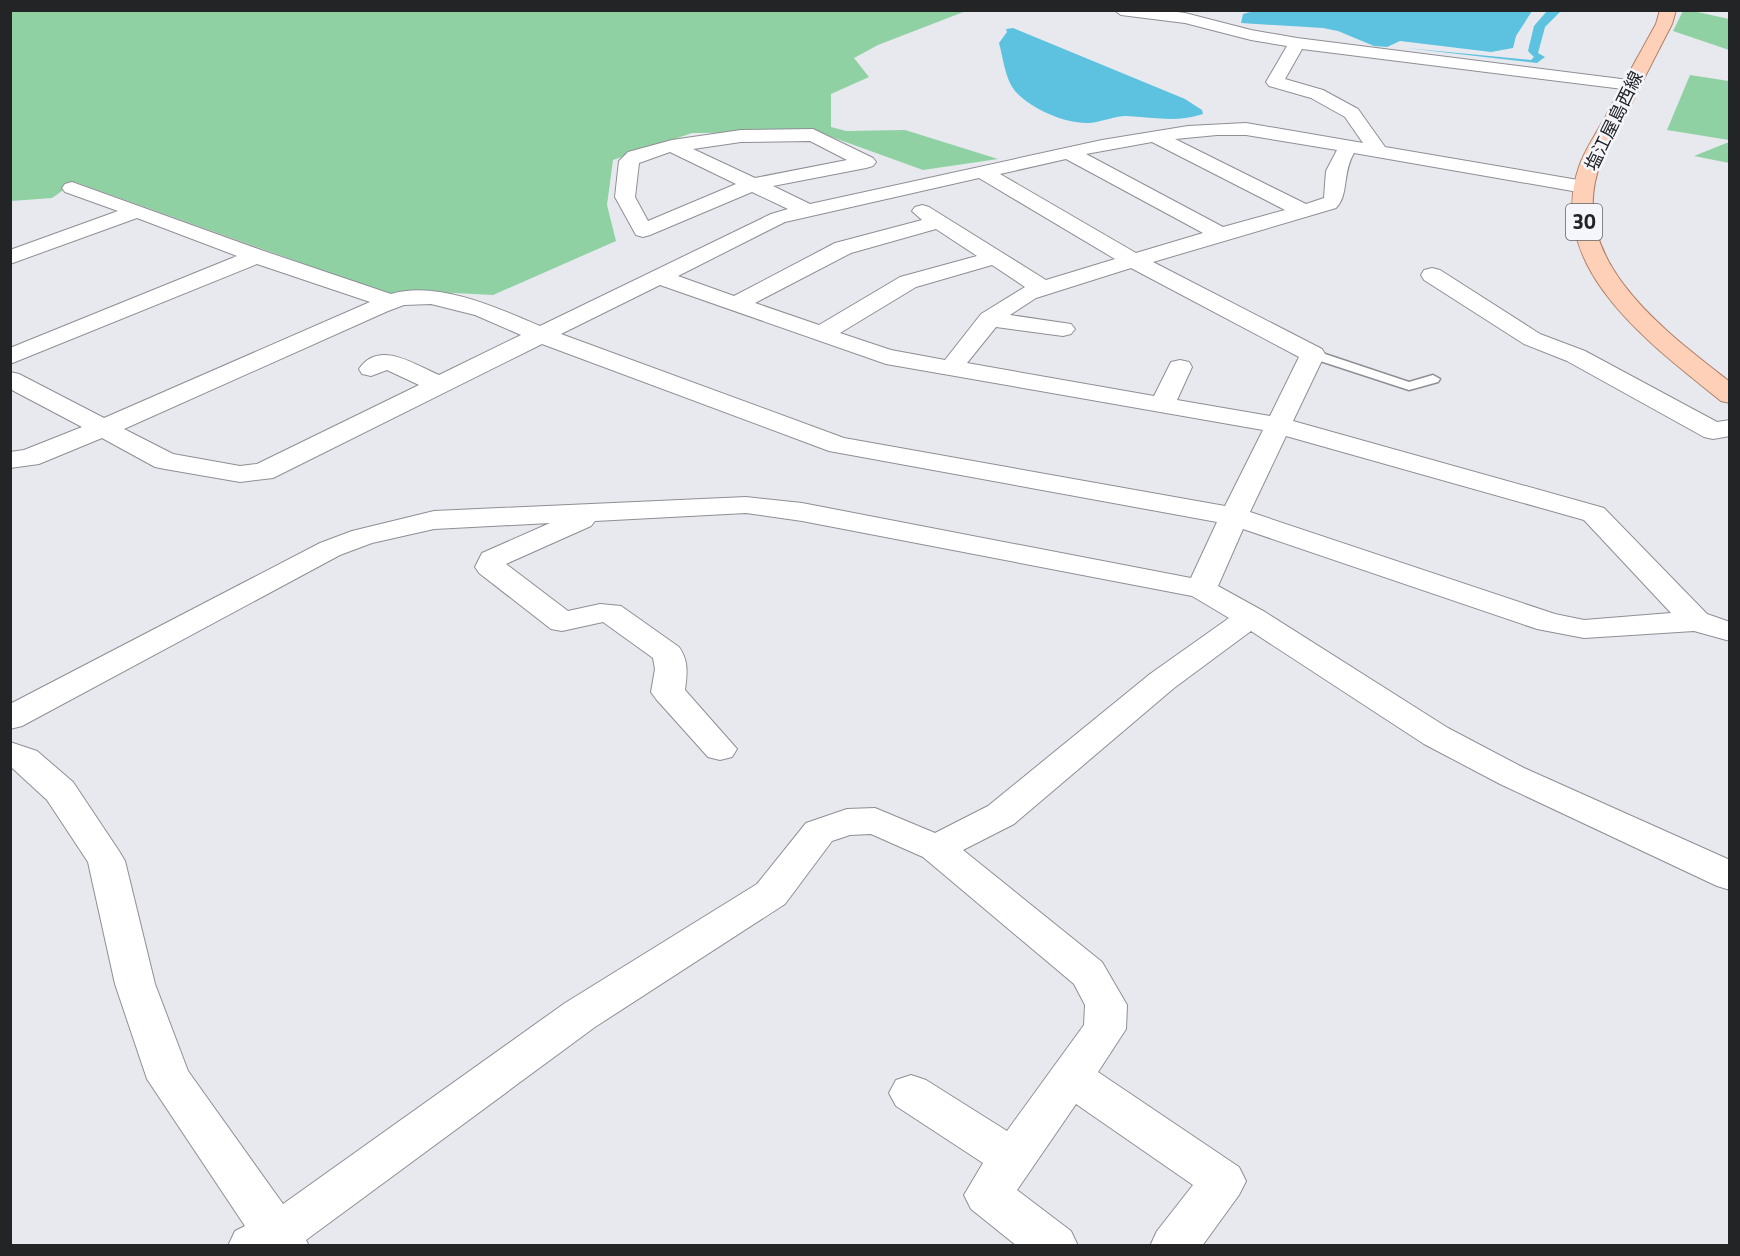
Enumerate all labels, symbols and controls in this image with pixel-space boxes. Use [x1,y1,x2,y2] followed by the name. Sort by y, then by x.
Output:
[1578,66,1649,175] street label: 塩江屋島西線
[1566,204,1602,240] road number: 30

